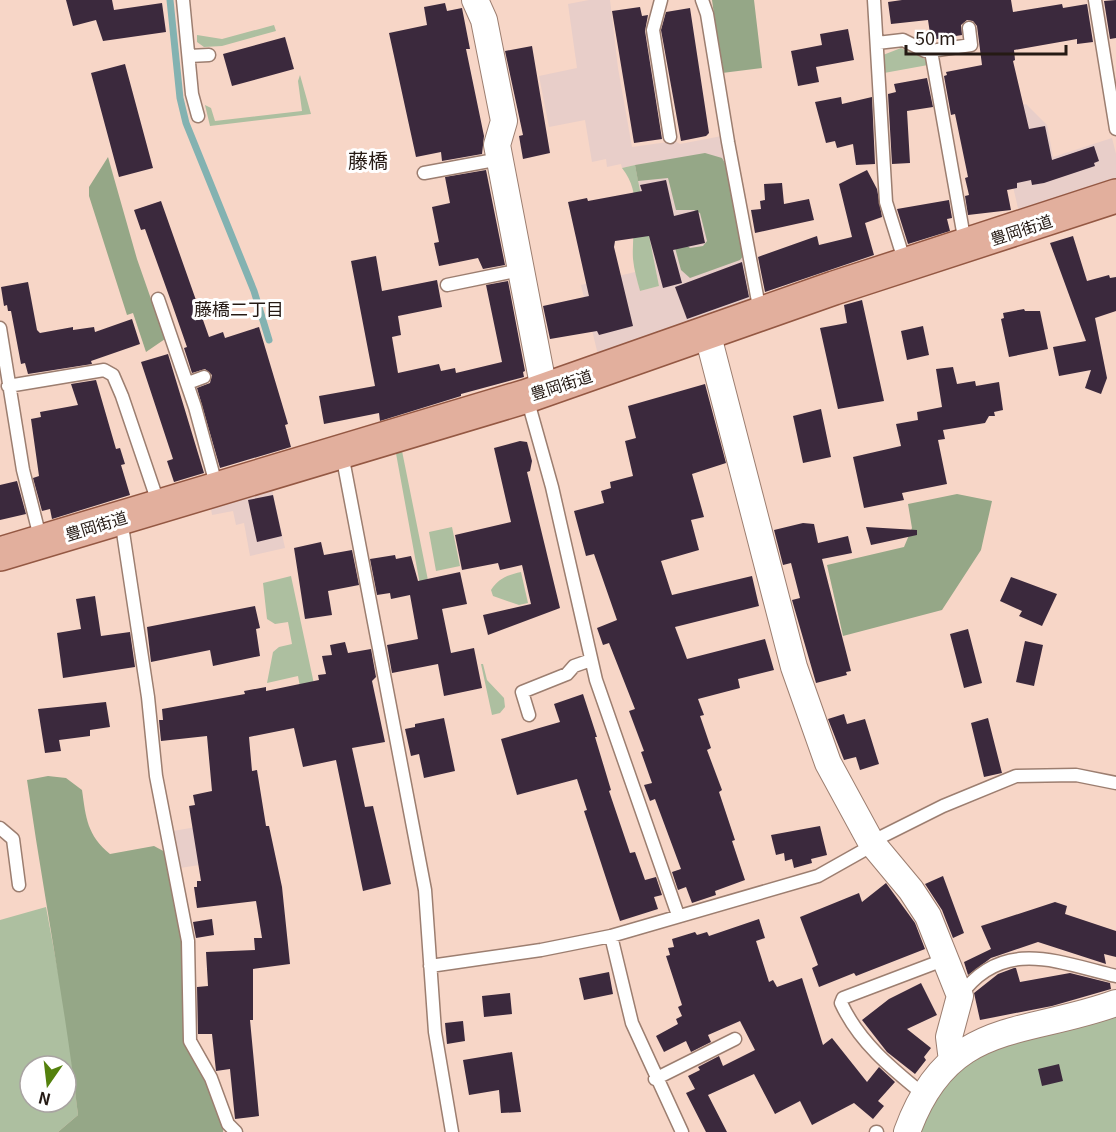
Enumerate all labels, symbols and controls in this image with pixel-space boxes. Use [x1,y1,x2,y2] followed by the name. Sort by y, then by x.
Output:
[906,18,1066,56] scale bar
[915,24,956,50] text: 50 m
[348,145,388,174] district label: 藤橋
[987,208,1055,250] street label: 豊岡街道
[194,295,284,321] district label: 藤橋二丁目
[527,363,595,405] street label: 豊岡街道
[62,504,130,546] street label: 豊岡街道
[18,1054,78,1114] north arrow
[35,1086,53,1113] text: N

